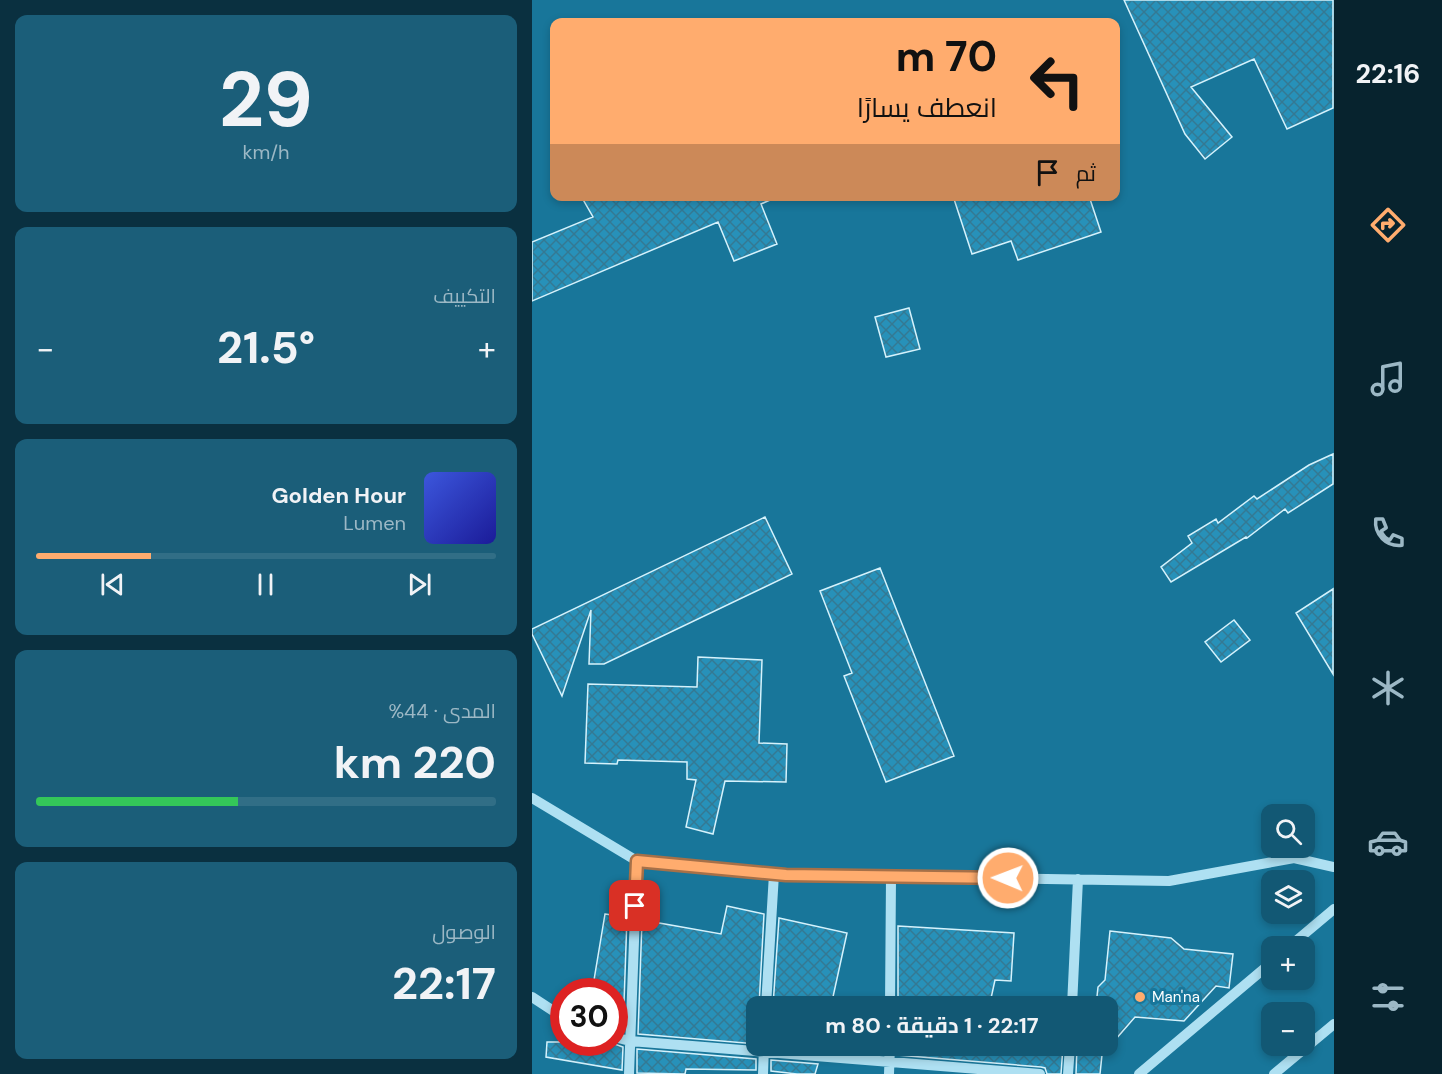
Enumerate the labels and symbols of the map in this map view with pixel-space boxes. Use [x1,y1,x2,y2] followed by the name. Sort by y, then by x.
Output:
[976,846,1040,910] position arrow
[609,880,660,931] pin
[550,978,628,1056] speed limit sign: 30
[1152,987,1200,1007] place label: Man'na
[1133,990,1147,1004] marker: Man'na

